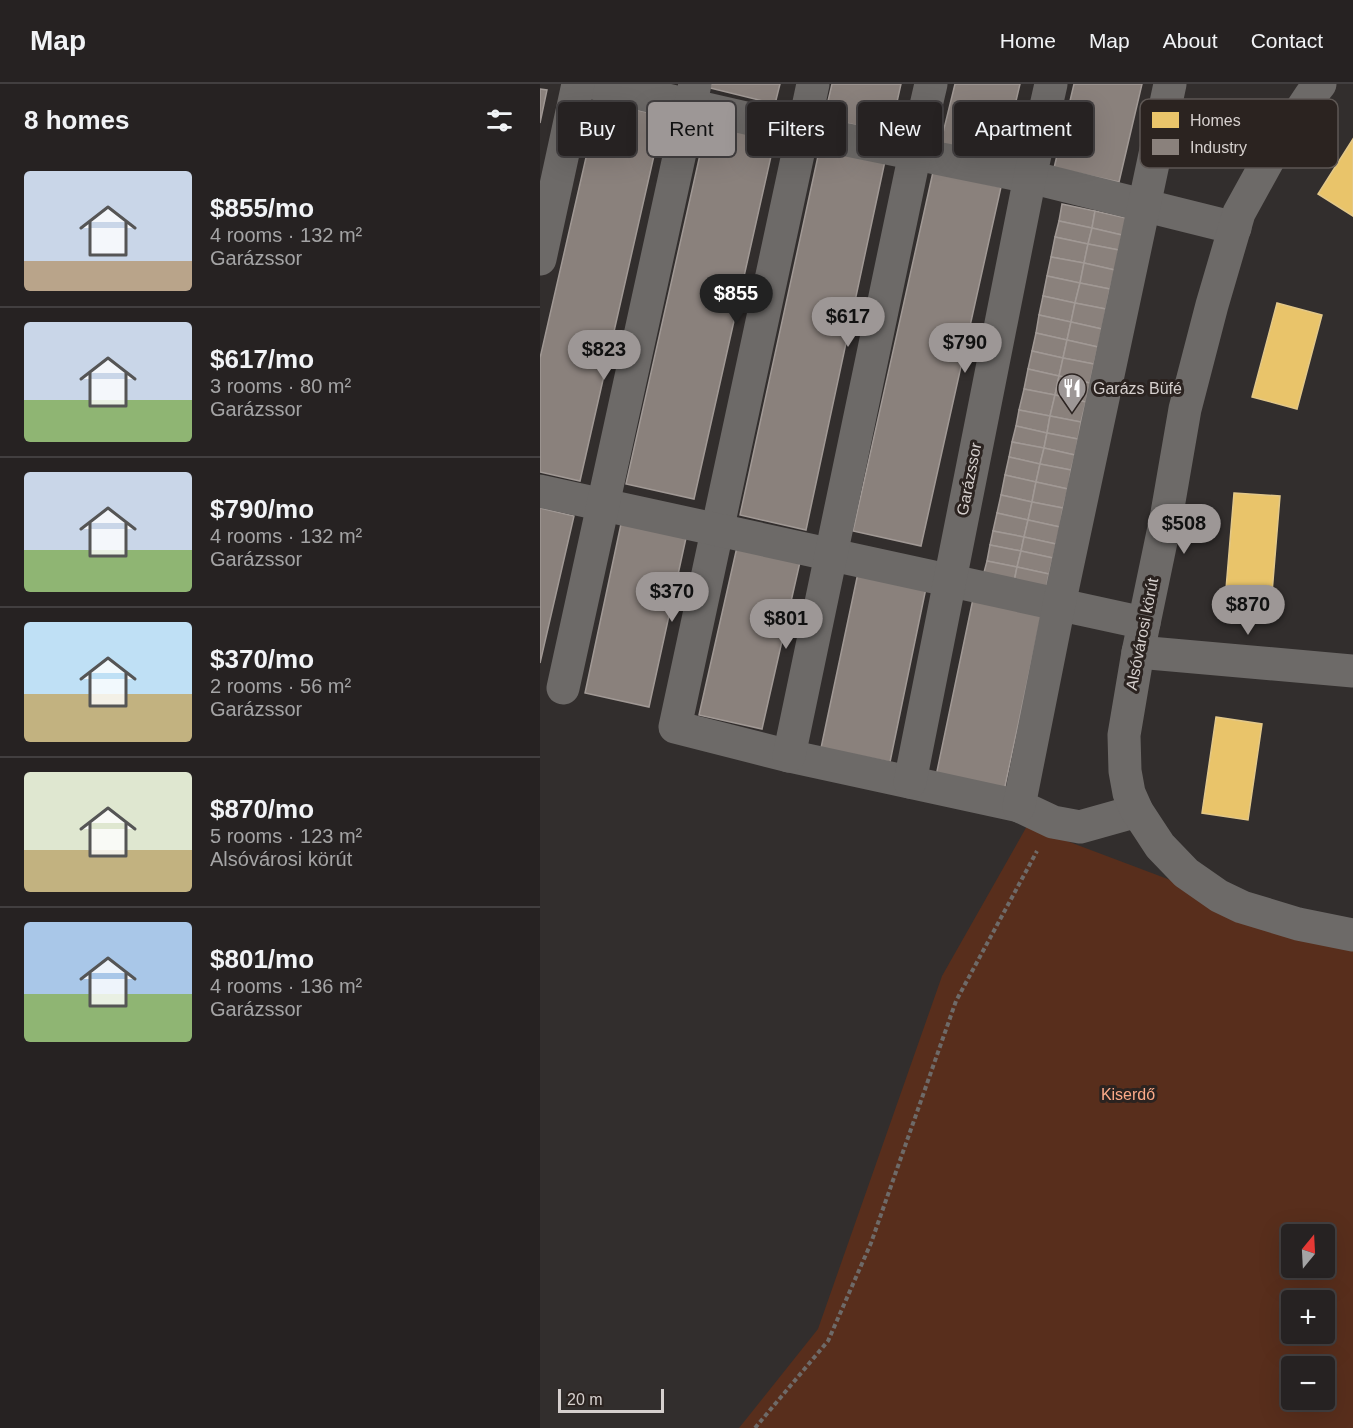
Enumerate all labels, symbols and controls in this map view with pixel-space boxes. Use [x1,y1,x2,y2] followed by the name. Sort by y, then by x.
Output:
[30,25,86,56] text: Map
[1000,29,1056,52] text: Home
[1089,29,1130,52] text: Map
[1163,29,1218,52] text: About
[1251,29,1323,52] text: Contact
[1140,99,1338,168] legend
[558,102,636,156] chip: Buy
[648,102,735,156] chip: Rent
[747,102,846,156] chip: Filters
[858,102,942,156] chip: New
[954,102,1093,156] chip: Apartment
[483,104,516,137] icon: filters
[24,105,130,135] text: 8 homes
[1190,112,1241,129] text: Homes
[1190,139,1247,156] text: Industry
[210,193,314,223] text: $855/mo
[72,195,144,267] icon: home
[210,224,362,246] text: 4 rooms · 132 m²
[210,247,302,269] text: Garázssor
[700,274,772,325] pin: $855
[714,282,758,304] text: $855
[812,297,884,348] pin: $617
[826,305,870,327] text: $617
[929,323,1001,374] pin: $790
[568,330,640,381] pin: $823
[943,331,987,353] text: $790
[582,338,626,360] text: $823
[210,344,314,374] text: $617/mo
[72,346,144,418] icon: home
[1056,372,1088,414] restaurant icon: Garázs Büfé
[210,375,351,397] text: 3 rooms · 80 m²
[1093,380,1182,397] place label: Garázs Büfé
[210,398,302,420] text: Garázssor
[954,440,985,517] street label: Garázssor
[210,494,314,524] text: $790/mo
[72,496,144,568] icon: home
[1148,504,1220,555] pin: $508
[1162,512,1206,534] text: $508
[210,525,362,547] text: 4 rooms · 132 m²
[210,548,302,570] text: Garázssor
[636,572,708,623] pin: $370
[1123,576,1161,691] street label: Alsóvárosi körút
[650,580,694,602] text: $370
[1212,585,1284,636] pin: $870
[1226,593,1270,615] text: $870
[750,599,822,650] pin: $801
[764,607,808,629] text: $801
[210,644,314,674] text: $370/mo
[72,646,144,718] icon: home
[210,675,351,697] text: 2 rooms · 56 m²
[210,698,302,720] text: Garázssor
[210,794,314,824] text: $870/mo
[72,796,144,868] icon: home
[210,825,362,847] text: 5 rooms · 123 m²
[210,848,352,870] text: Alsóvárosi körút
[210,944,314,974] text: $801/mo
[72,946,144,1018] icon: home
[210,975,362,997] text: 4 rooms · 136 m²
[210,998,302,1020] text: Garázssor
[1101,1086,1155,1103] park label: Kiserdő
[1281,1224,1335,1278] north arrow
[1281,1224,1335,1410] map controls
[1281,1290,1335,1344] button: +
[1281,1356,1335,1410] button: −
[558,1386,664,1414] scale bar
[567,1391,603,1408] text: 20 m

